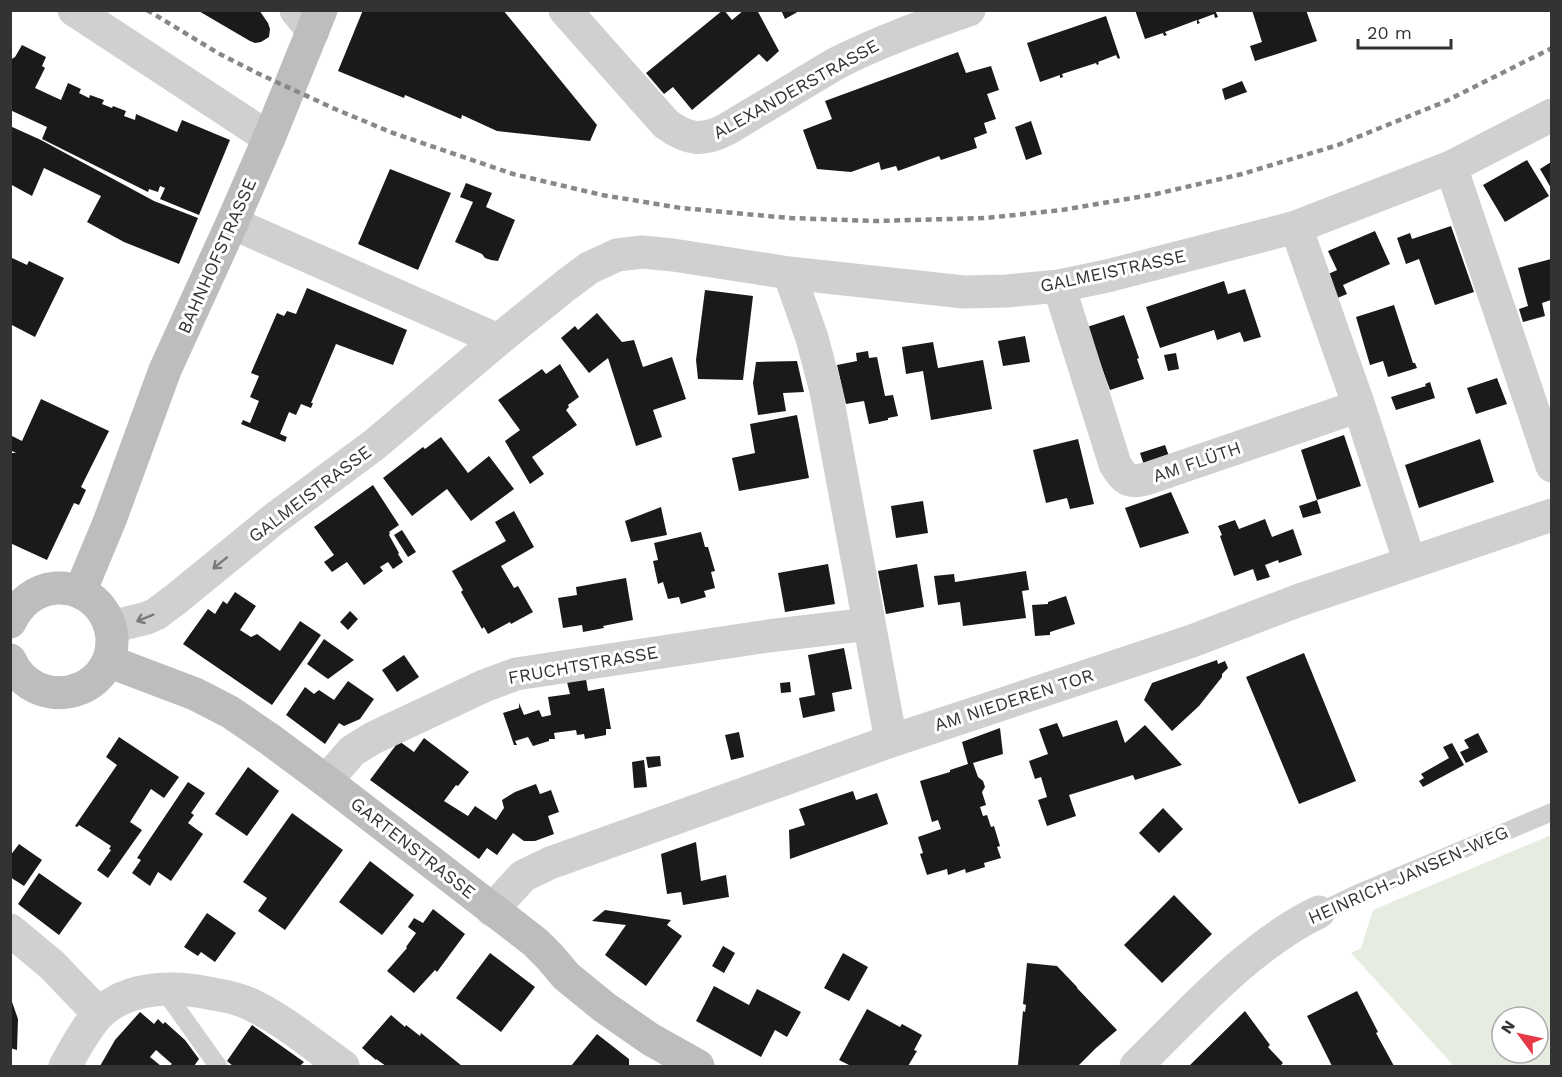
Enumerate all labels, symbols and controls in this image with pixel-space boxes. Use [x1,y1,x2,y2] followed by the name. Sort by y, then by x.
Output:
[1358,12,1451,50] scale bar
[1367,22,1412,43] text: 20 m
[709,34,882,143] street label: ALEXANDERSTRASSE
[173,175,260,337] street label: BAHNHOFSTRASSE
[1038,245,1187,296] street label: GALMEISTRASSE
[1150,437,1244,486] street label: AM FLÜTH
[244,441,375,547] street label: GALMEISTRASSE
[213,556,228,570] one-way arrow
[136,613,155,624] one-way arrow
[506,641,659,688] street label: FRUCHTSTRASSE
[932,664,1096,735] street label: AM NIEDEREN TOR
[347,792,480,903] street label: GARTENSTRASSE
[1305,821,1511,928] street label: HEINRICH-JANSEN-WEG
[1490,1005,1550,1065] north arrow
[1497,1017,1519,1037] text: N

